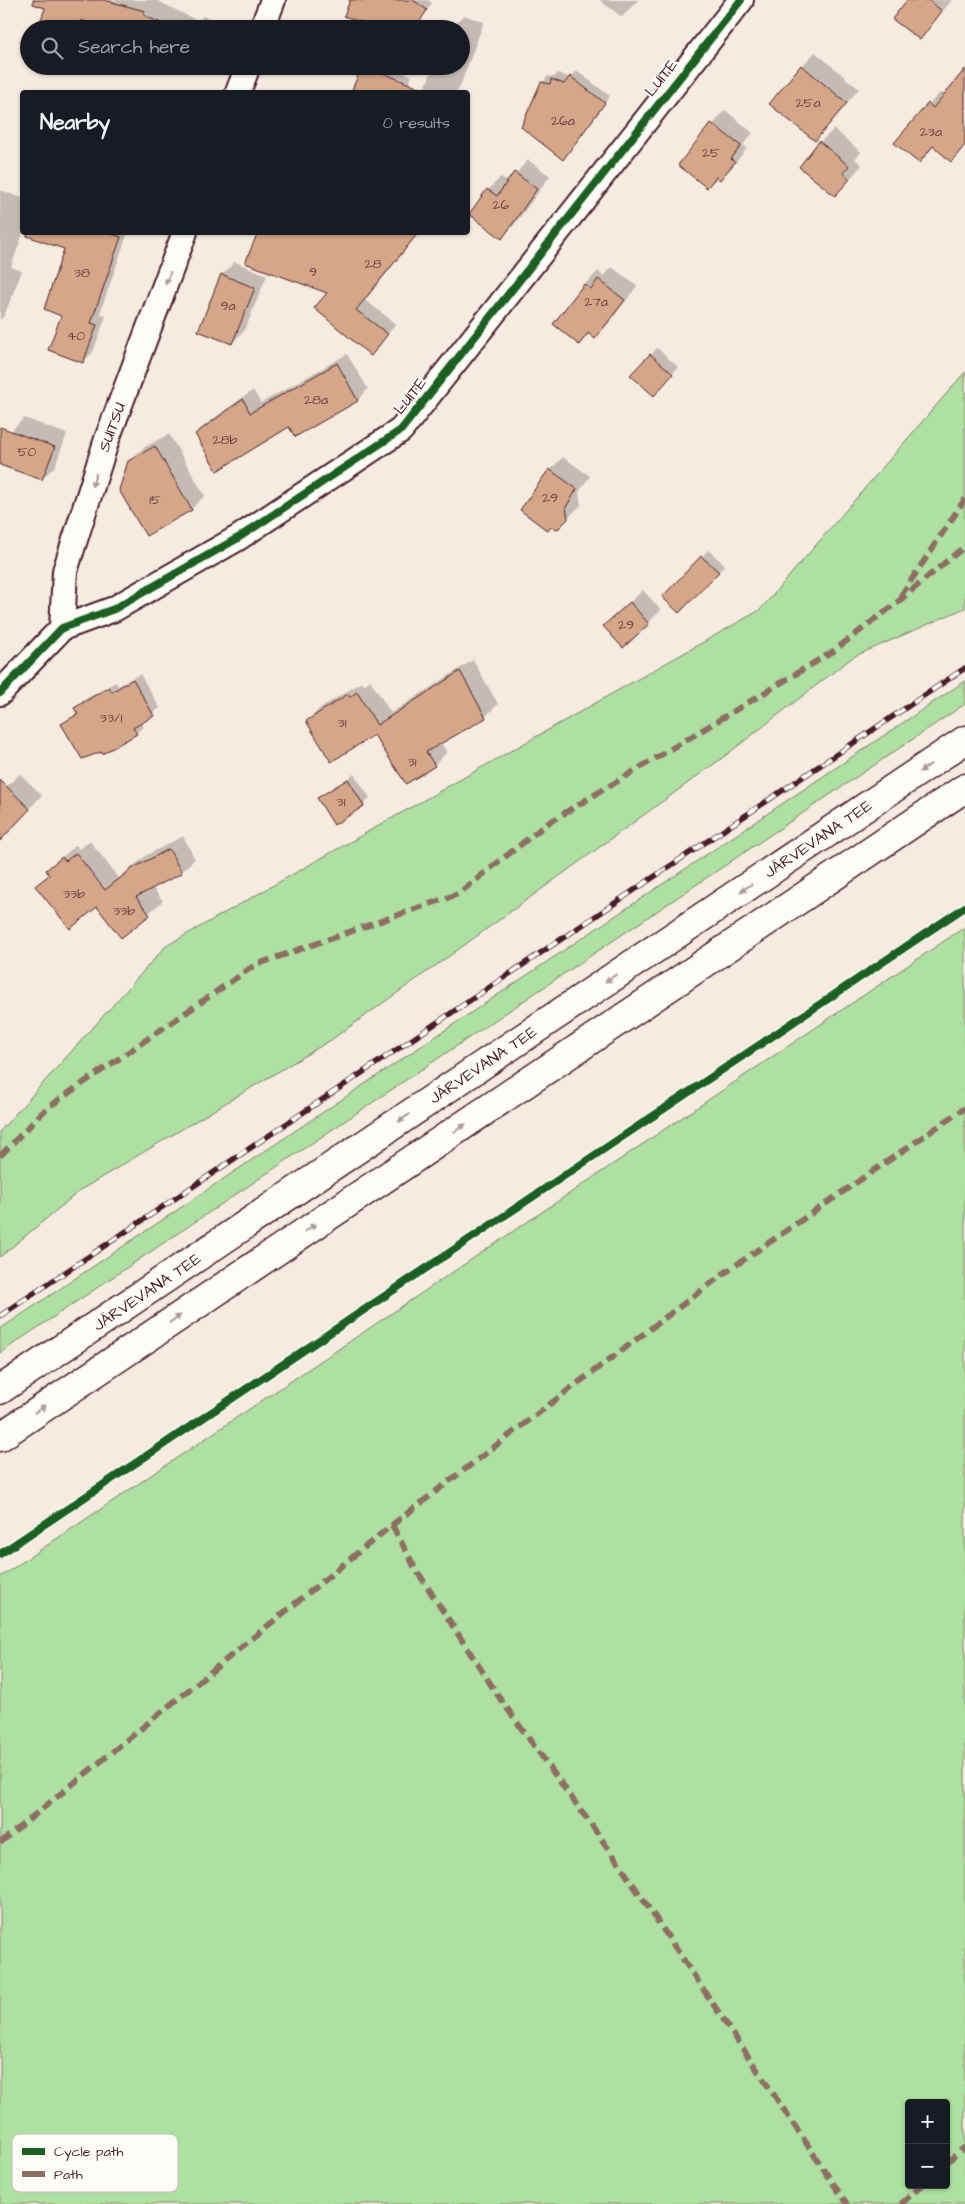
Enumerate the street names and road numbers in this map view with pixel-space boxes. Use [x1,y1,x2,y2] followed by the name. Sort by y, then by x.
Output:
[639,54,683,101] street label: LUITE
[388,372,432,419] street label: LUITE
[93,399,131,455] street label: SUITSU
[760,794,877,883] street label: JÄRVEVANA TEE
[425,1020,542,1109] street label: JÄRVEVANA TEE
[89,1247,206,1336] street label: JÄRVEVANA TEE

